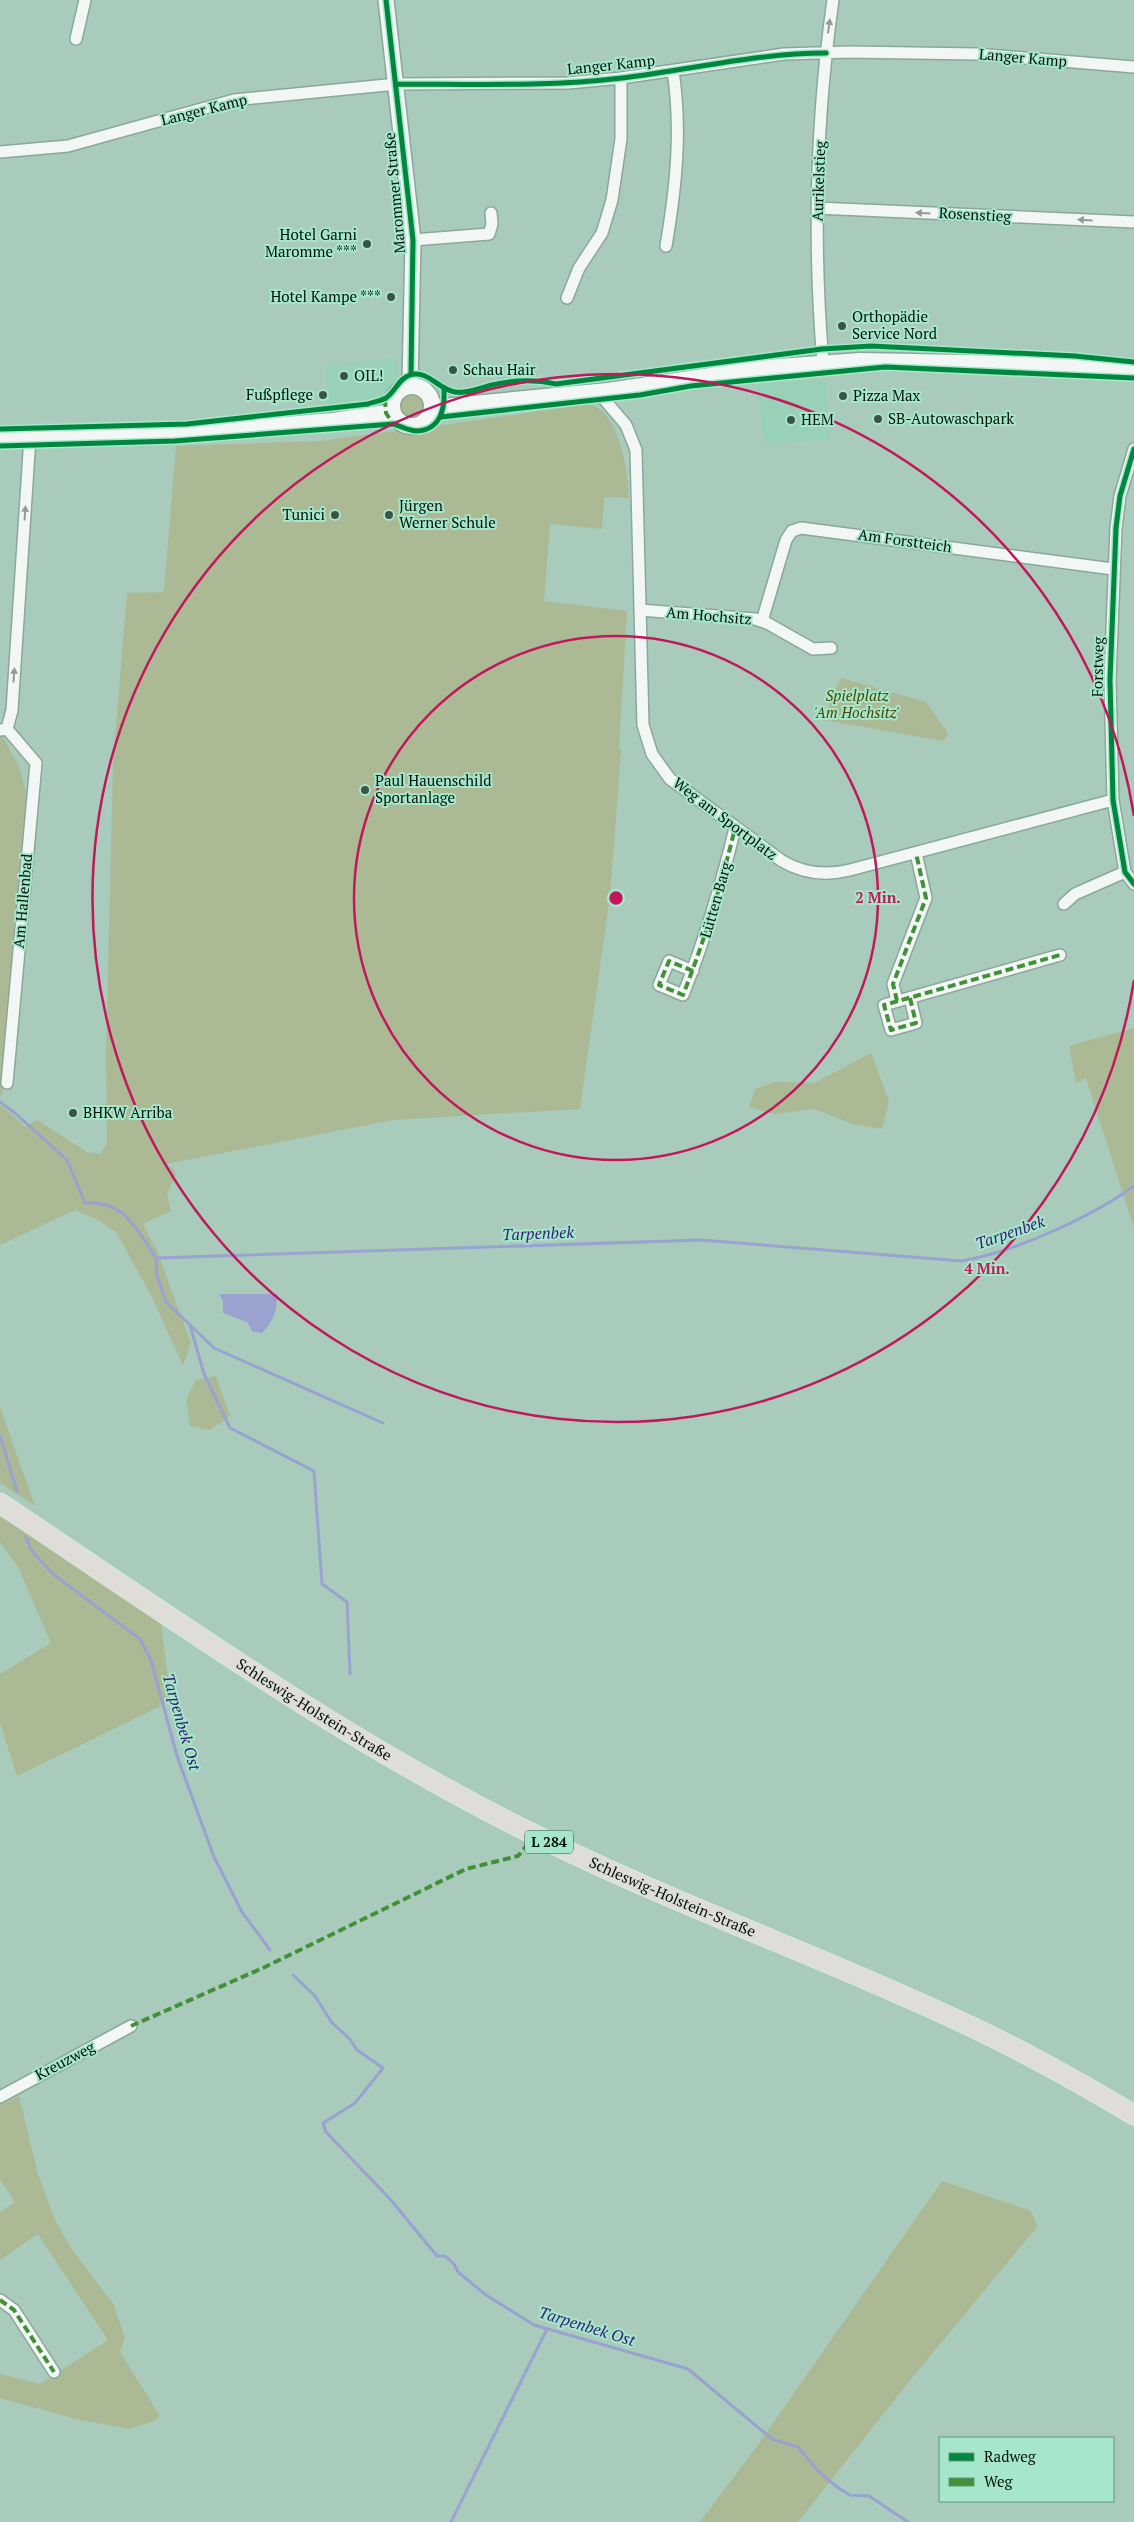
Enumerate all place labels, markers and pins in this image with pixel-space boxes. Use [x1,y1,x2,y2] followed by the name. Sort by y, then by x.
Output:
[265,224,357,261] place label: Hotel Garni Maromme ***
[361,238,373,250] marker: Hotel Garni Maromme ***
[270,286,381,306] place label: Hotel Kampe ***
[385,291,397,303] marker: Hotel Kampe ***
[852,306,937,343] place label: Orthopädie Service Nord
[836,320,848,332] marker: Orthopädie Service Nord
[463,359,536,379] place label: Schau Hair
[447,364,459,376] marker: Schau Hair
[354,365,384,385] place label: OIL!
[338,370,350,382] marker: OIL!
[246,384,313,404] place label: Fußpflege
[853,385,921,405] place label: Pizza Max
[317,389,329,401] marker: Fußpflege
[837,390,849,402] marker: Pizza Max
[888,408,1014,428] place label: SB-Autowaschpark
[801,409,834,429] place label: HEM
[872,413,884,425] marker: SB-Autowaschpark
[785,414,797,426] marker: HEM
[399,495,496,532] place label: Jürgen Werner Schule
[283,504,325,524] place label: Tunici
[329,509,341,521] marker: Tunici
[383,509,395,521] marker: Jürgen Werner Schule
[375,770,491,807] place label: Paul Hauenschild Sportanlage
[359,784,371,796] marker: Paul Hauenschild Sportanlage
[607,889,625,907] centre of rings
[83,1102,173,1122] place label: BHKW Arriba
[67,1107,79,1119] marker: BHKW Arriba

